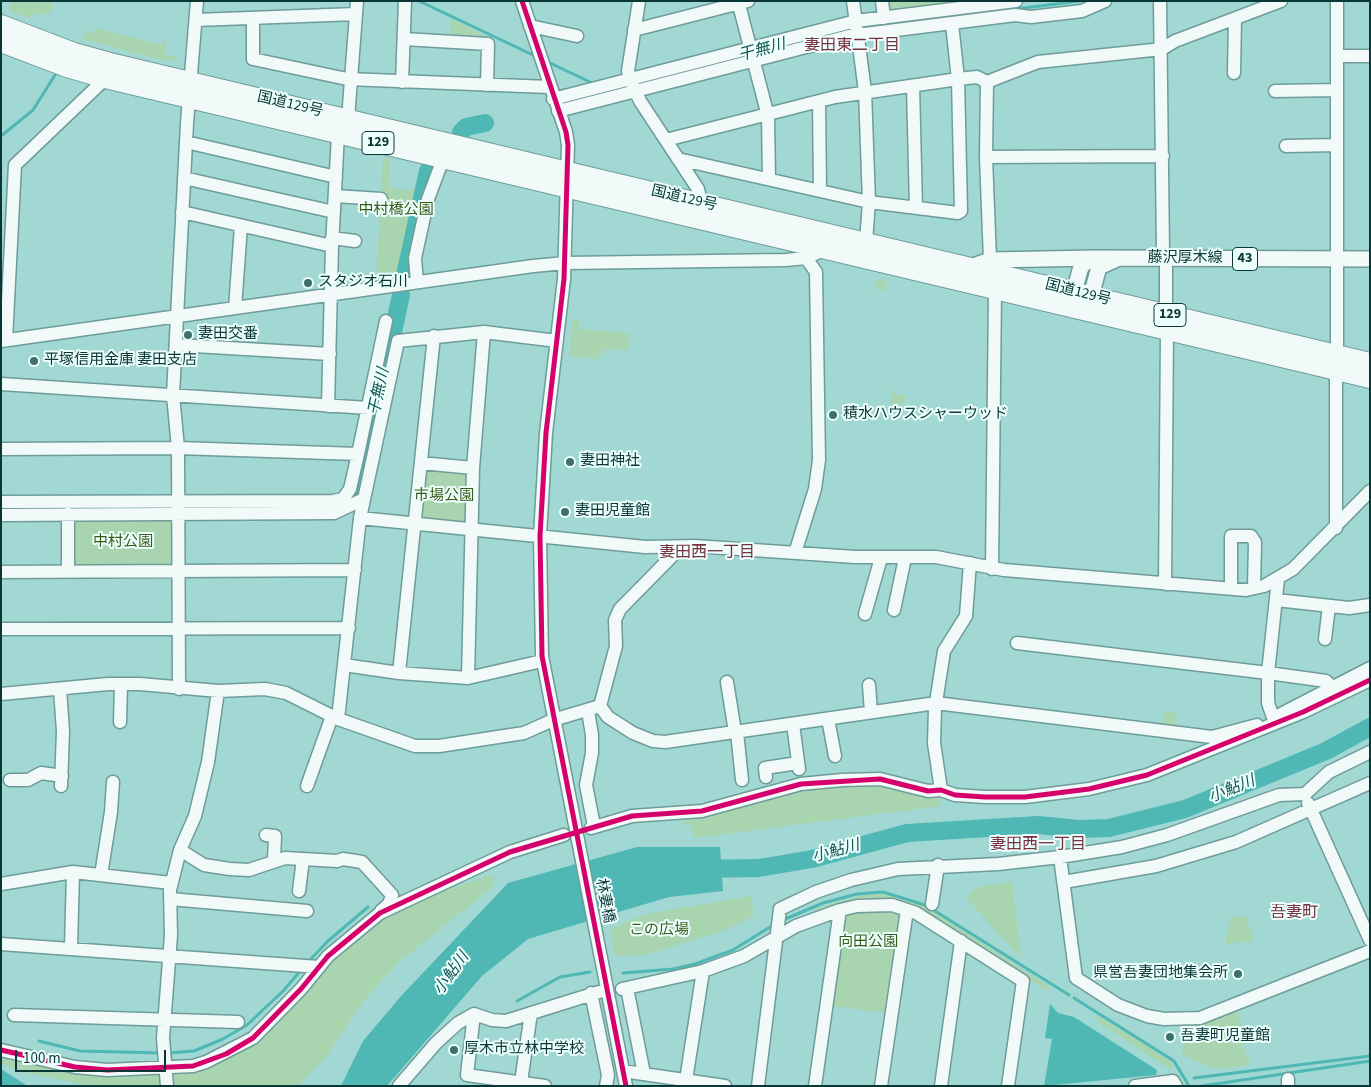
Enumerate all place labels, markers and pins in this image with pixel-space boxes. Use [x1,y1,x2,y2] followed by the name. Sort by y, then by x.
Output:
[318,274,408,292] place label: スタジオ石川
[302,277,314,289] marker: スタジオ石川
[198,326,258,344] place label: 妻田交番
[182,329,194,341] marker: 妻田交番
[44,352,197,370] place label: 平塚信用金庫 妻田支店
[28,355,40,367] marker: 平塚信用金庫 妻田支店
[843,406,1008,424] place label: 積水ハウスシャーウッド
[827,409,839,421] marker: 積水ハウスシャーウッド
[580,453,640,471] place label: 妻田神社
[564,456,576,468] marker: 妻田神社
[575,503,650,521] place label: 妻田児童館
[559,506,571,518] marker: 妻田児童館
[1093,965,1228,983] place label: 県営吾妻団地集会所
[1232,968,1244,980] marker: 県営吾妻団地集会所
[1180,1028,1270,1046] place label: 吾妻町児童館
[1164,1031,1176,1043] marker: 吾妻町児童館
[464,1041,584,1059] place label: 厚木市立林中学校
[448,1044,460,1056] marker: 厚木市立林中学校

